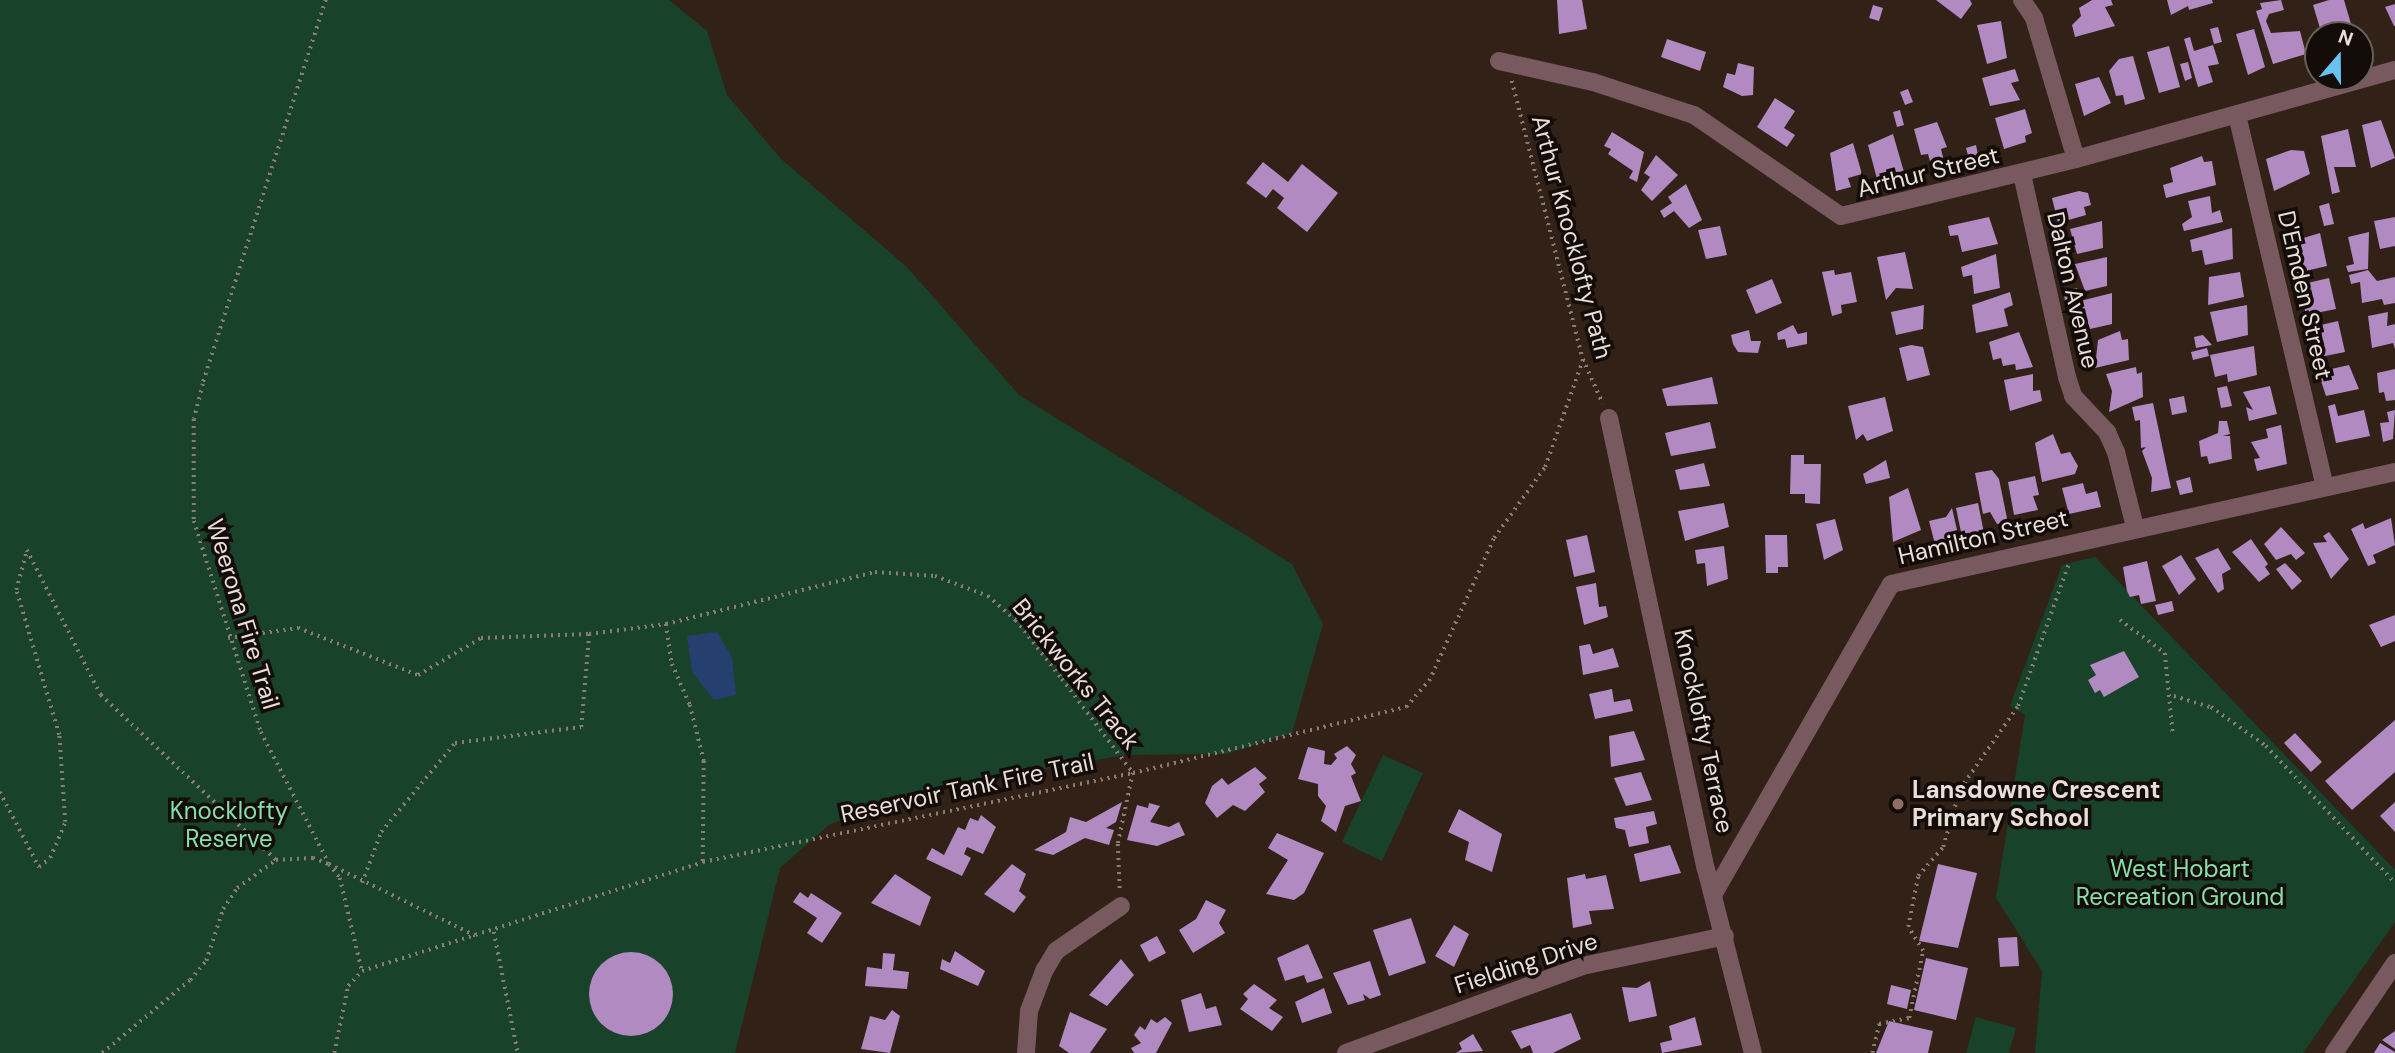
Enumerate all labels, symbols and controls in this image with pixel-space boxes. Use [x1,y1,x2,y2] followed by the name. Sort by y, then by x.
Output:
[2304,21,2374,91] north arrow
[2335,24,2356,52] text: N
[1526,112,1618,362] street label: Arthur Knocklofty Path
[1854,140,2002,204] street label: Arthur Street
[2272,208,2338,382] street label: D'Emden Street
[2041,209,2105,371] street label: Dalton Avenue
[1895,503,2071,571] street label: Hamilton Street
[200,515,286,713] street label: Weerona Fire Trail
[1006,593,1146,755] street label: Brickworks Track
[1668,626,1740,836] street label: Knocklofty Terrace
[838,747,1096,829] street label: Reservoir Tank Fire Trail
[1912,776,2160,832] place label: Lansdowne Crescent Primary School
[1890,796,1906,812] marker: Lansdowne Crescent Primary School
[170,797,288,853] park label: Knocklofty Reserve
[2076,855,2284,911] park label: West Hobart Recreation Ground
[1451,926,1601,1000] street label: Fielding Drive

